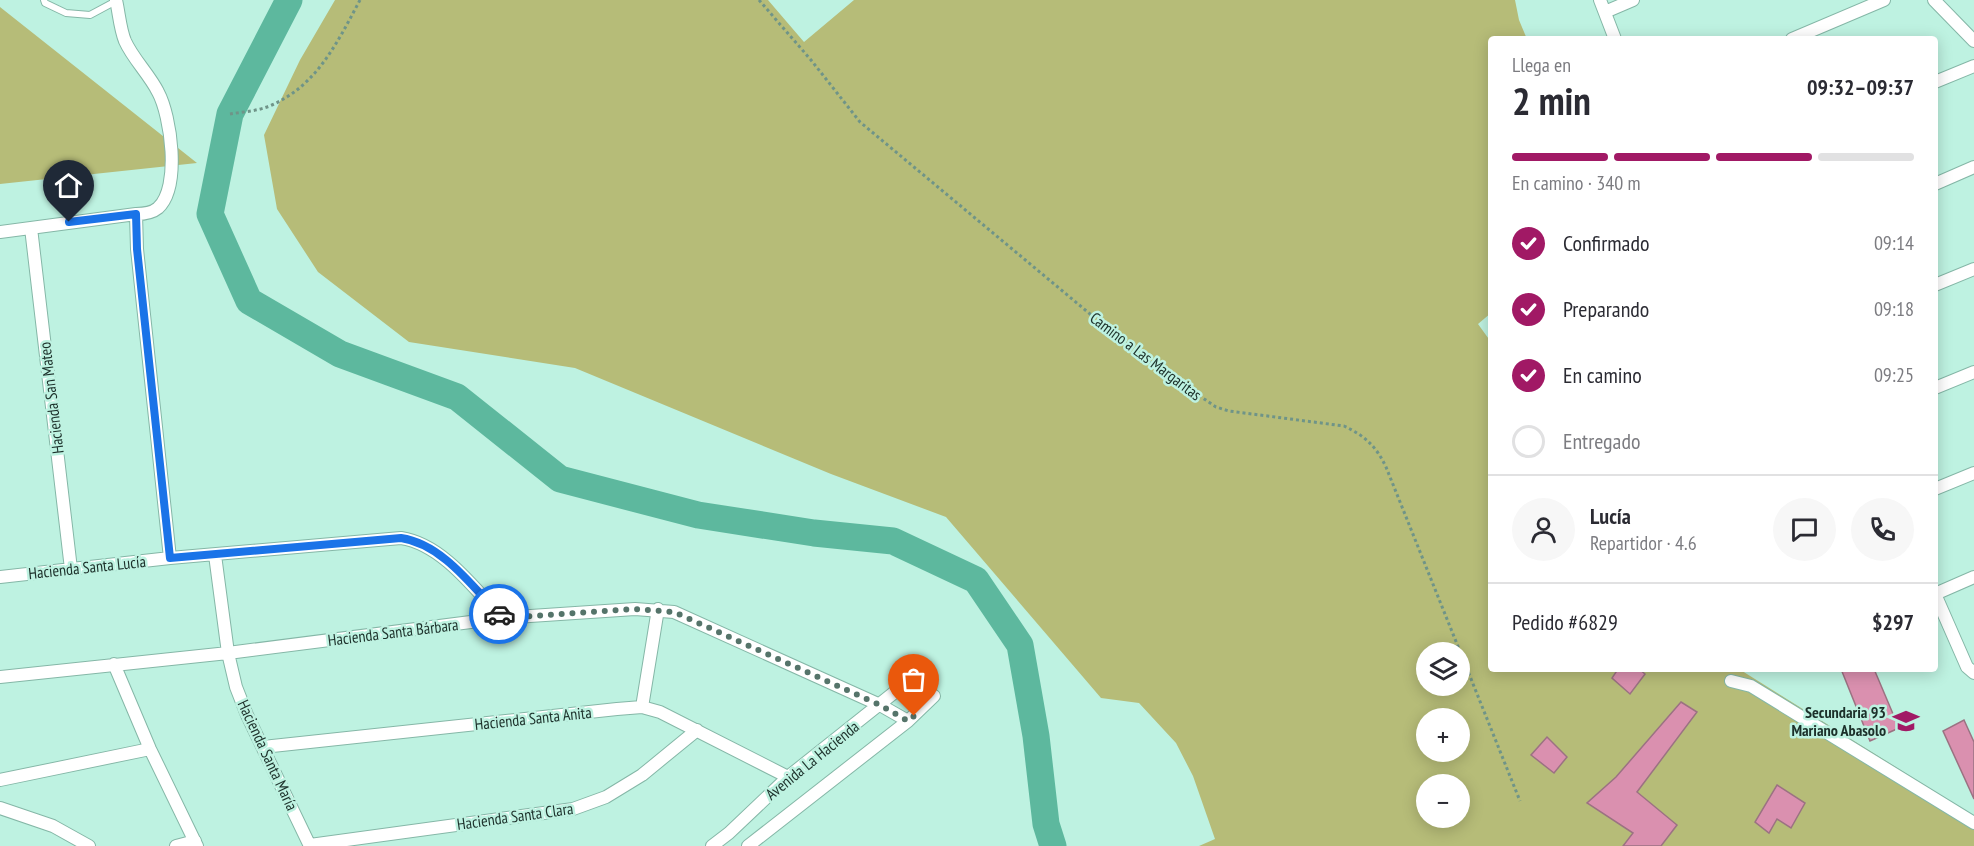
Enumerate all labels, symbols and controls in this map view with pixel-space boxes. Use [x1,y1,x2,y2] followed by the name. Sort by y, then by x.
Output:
[1512,52,1571,78] text: Llega en
[1807,73,1914,101] text: 09:32–09:37
[1512,75,1591,126] text: 2 min
[43,160,94,222] pin
[52,169,85,202] icon: home
[1512,170,1641,196] text: En camino · 340 m
[1512,227,1545,260] icon: check
[1563,229,1649,257] text: Confirmado
[1874,230,1914,256] text: 09:14
[1512,293,1545,326] icon: check
[1563,295,1649,323] text: Preparando
[1874,296,1914,322] text: 09:18
[1086,308,1206,404] street label: Camino a Las Margaritas
[34,341,68,455] street label: Hacienda San Mateo
[1512,359,1545,392] icon: check
[1563,361,1642,389] text: En camino
[1874,362,1914,388] text: 09:25
[1563,427,1640,455] text: Entregado
[1512,498,1575,561] button: person
[1773,498,1836,561] button: chat
[1851,498,1914,561] button: phone
[1590,502,1631,530] text: Lucía
[1590,530,1697,556] text: Repartidor · 4.6
[27,551,147,583] street label: Hacienda Santa Lucía
[469,584,529,644] courier
[483,598,516,631] icon: car
[1512,608,1618,636] text: Pedido #6829
[1872,608,1914,636] text: $297
[327,614,459,650] street label: Hacienda Santa Bárbara
[1416,642,1470,828] map controls
[1416,642,1470,696] button: layers
[888,654,939,716] pin
[897,663,930,696] icon: bag
[234,696,302,814] street label: Hacienda Santa María
[474,702,592,734] street label: Hacienda Santa Anita
[1791,702,1886,740] place label: Secundaria 93 Mariano Abasolo
[1891,706,1921,736] school or university icon: Secundaria 93 Mariano Abasolo
[1416,708,1470,762] button: +
[761,716,863,804] street label: Avenida La Hacienda
[1416,774,1470,828] button: −
[456,798,574,834] street label: Hacienda Santa Clara

